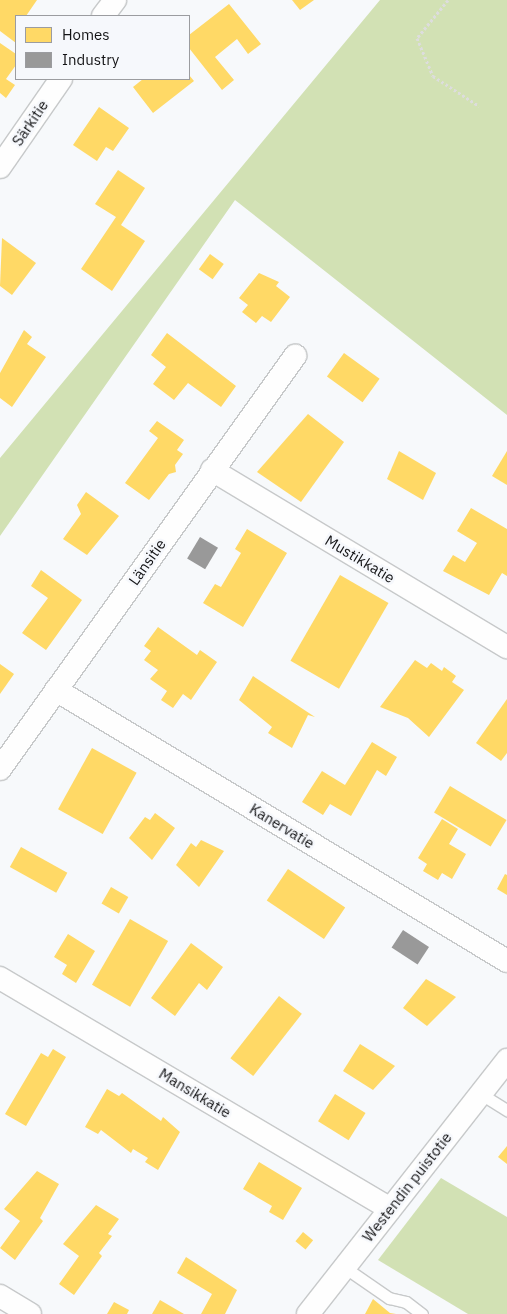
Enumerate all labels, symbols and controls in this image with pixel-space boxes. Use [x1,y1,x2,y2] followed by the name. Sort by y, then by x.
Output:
[15,15,190,80] legend
[62,25,110,44] text: Homes
[62,50,119,69] text: Industry
[8,97,52,149] street label: Särkitie
[322,531,398,587] street label: Mustikkatie
[125,535,169,589] street label: Länsitie
[246,800,318,852] street label: Kanervatie
[156,1064,234,1122] street label: Mansikkatie
[359,1129,455,1245] street label: Westendin puistotie

